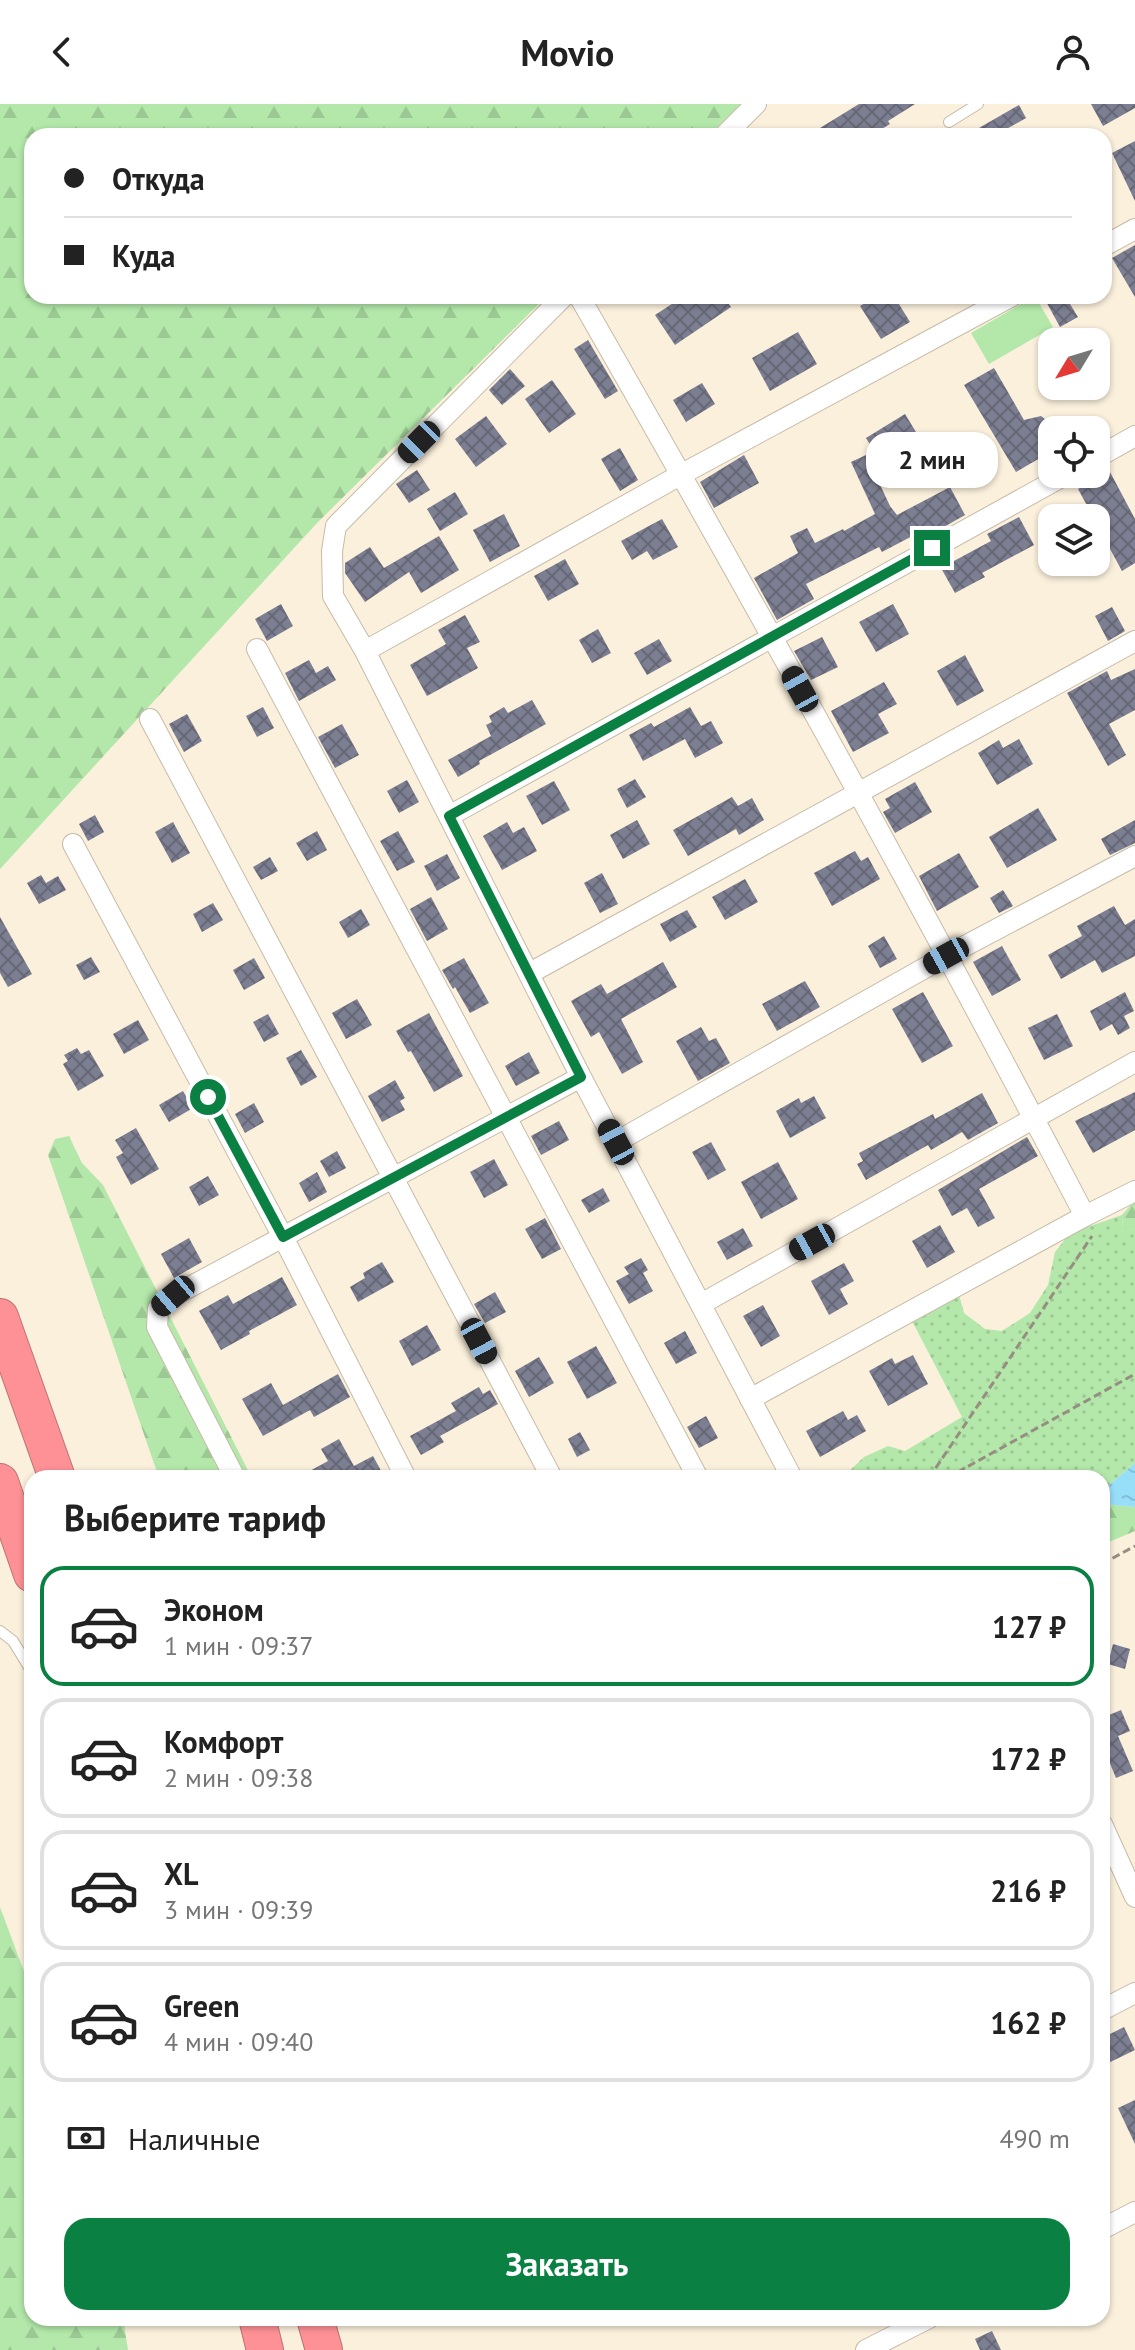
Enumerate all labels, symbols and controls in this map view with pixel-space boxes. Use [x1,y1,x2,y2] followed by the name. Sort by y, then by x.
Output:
[521,29,614,76] text: Movio
[40,30,84,74] icon: back
[1051,30,1095,74] icon: person
[112,159,205,198] text: Откуда
[112,236,175,275] text: Куда
[1038,328,1110,400] north arrow
[1038,328,1110,576] map controls
[1038,416,1110,488] button: locate
[394,417,444,467] car
[866,432,998,488] callout: 2 мин
[899,443,965,476] text: 2 мин
[1038,504,1110,576] button: layers
[914,530,950,566] route end
[778,662,822,716] car
[919,934,973,978] car
[190,1079,226,1115] route start
[594,1115,638,1169] car
[785,1220,839,1264] car
[147,1271,199,1321] car
[457,1314,501,1368] car
[64,1494,326,1541] text: Выберите тариф
[68,1590,140,1662] icon: car
[164,1590,264,1629] text: Эконом
[992,1607,1066,1646] text: 127 ₽
[164,1629,313,1662] text: 1 мин · 09:37
[68,1722,140,1794] icon: car
[164,1722,283,1761] text: Комфорт
[990,1739,1066,1778] text: 172 ₽
[164,1761,313,1794] text: 2 мин · 09:38
[68,1854,140,1926] icon: car
[164,1854,198,1893] text: XL
[990,1871,1066,1910] text: 216 ₽
[164,1893,313,1926] text: 3 мин · 09:39
[68,1986,140,2058] icon: car
[164,1986,239,2025] text: Green
[990,2003,1066,2042] text: 162 ₽
[164,2025,313,2058] text: 4 мин · 09:40
[64,2116,108,2160] icon: cash
[128,2119,260,2158] text: Наличные
[999,2122,1070,2155] text: 490 m
[64,2218,1070,2310] button: Заказать

